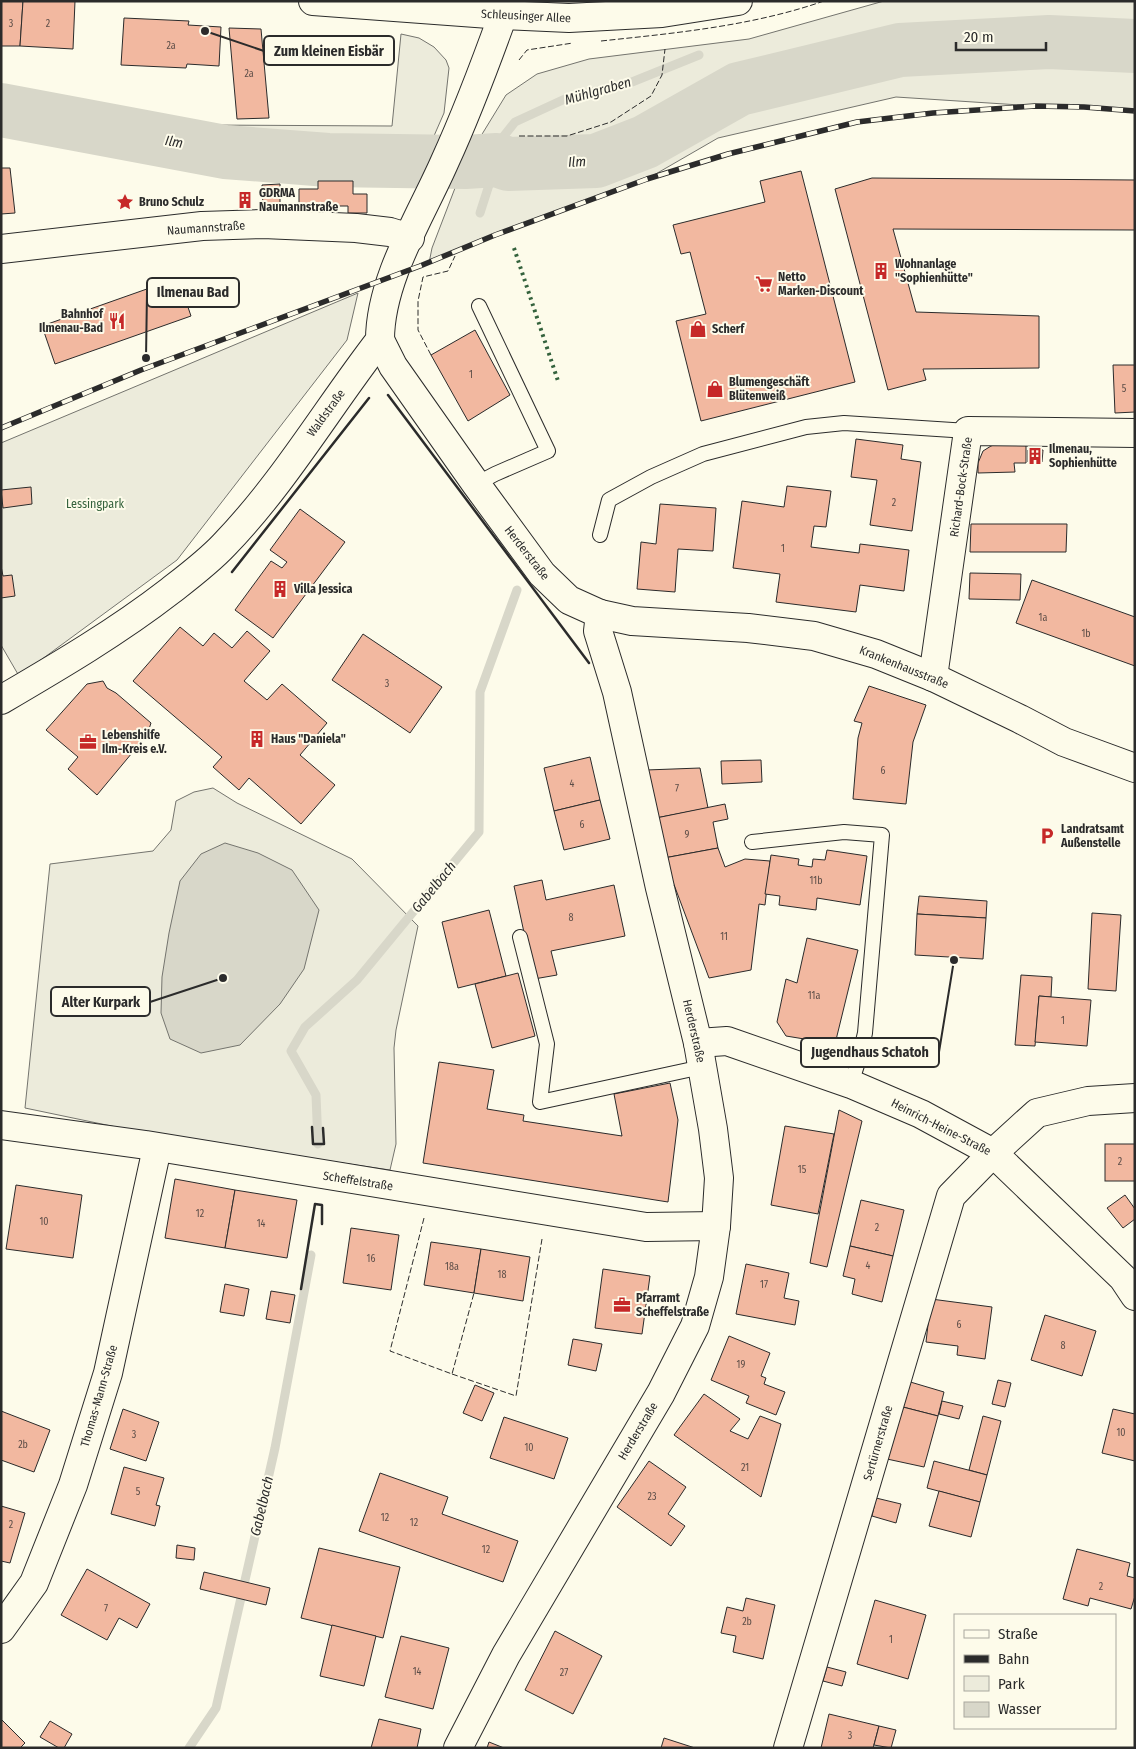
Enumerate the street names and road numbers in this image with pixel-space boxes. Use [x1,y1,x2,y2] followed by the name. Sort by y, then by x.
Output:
[481,7,571,25] street label: Schleusinger Allee
[166,218,246,238] street label: Naumannstraße
[304,387,348,439] street label: Waldstraße
[947,436,975,538] street label: Richard-Bock-Straße
[502,523,552,583] street label: Herderstraße
[857,643,951,691] street label: Krankenhausstraße
[680,998,708,1064] street label: Herderstraße
[889,1096,993,1158] street label: Heinrich-Heine-Straße
[322,1169,394,1193] street label: Scheffelstraße
[78,1343,120,1449] street label: Thomas-Mann-Straße
[615,1400,661,1462] street label: Herderstraße
[861,1404,895,1482] street label: Sertürnerstraße

